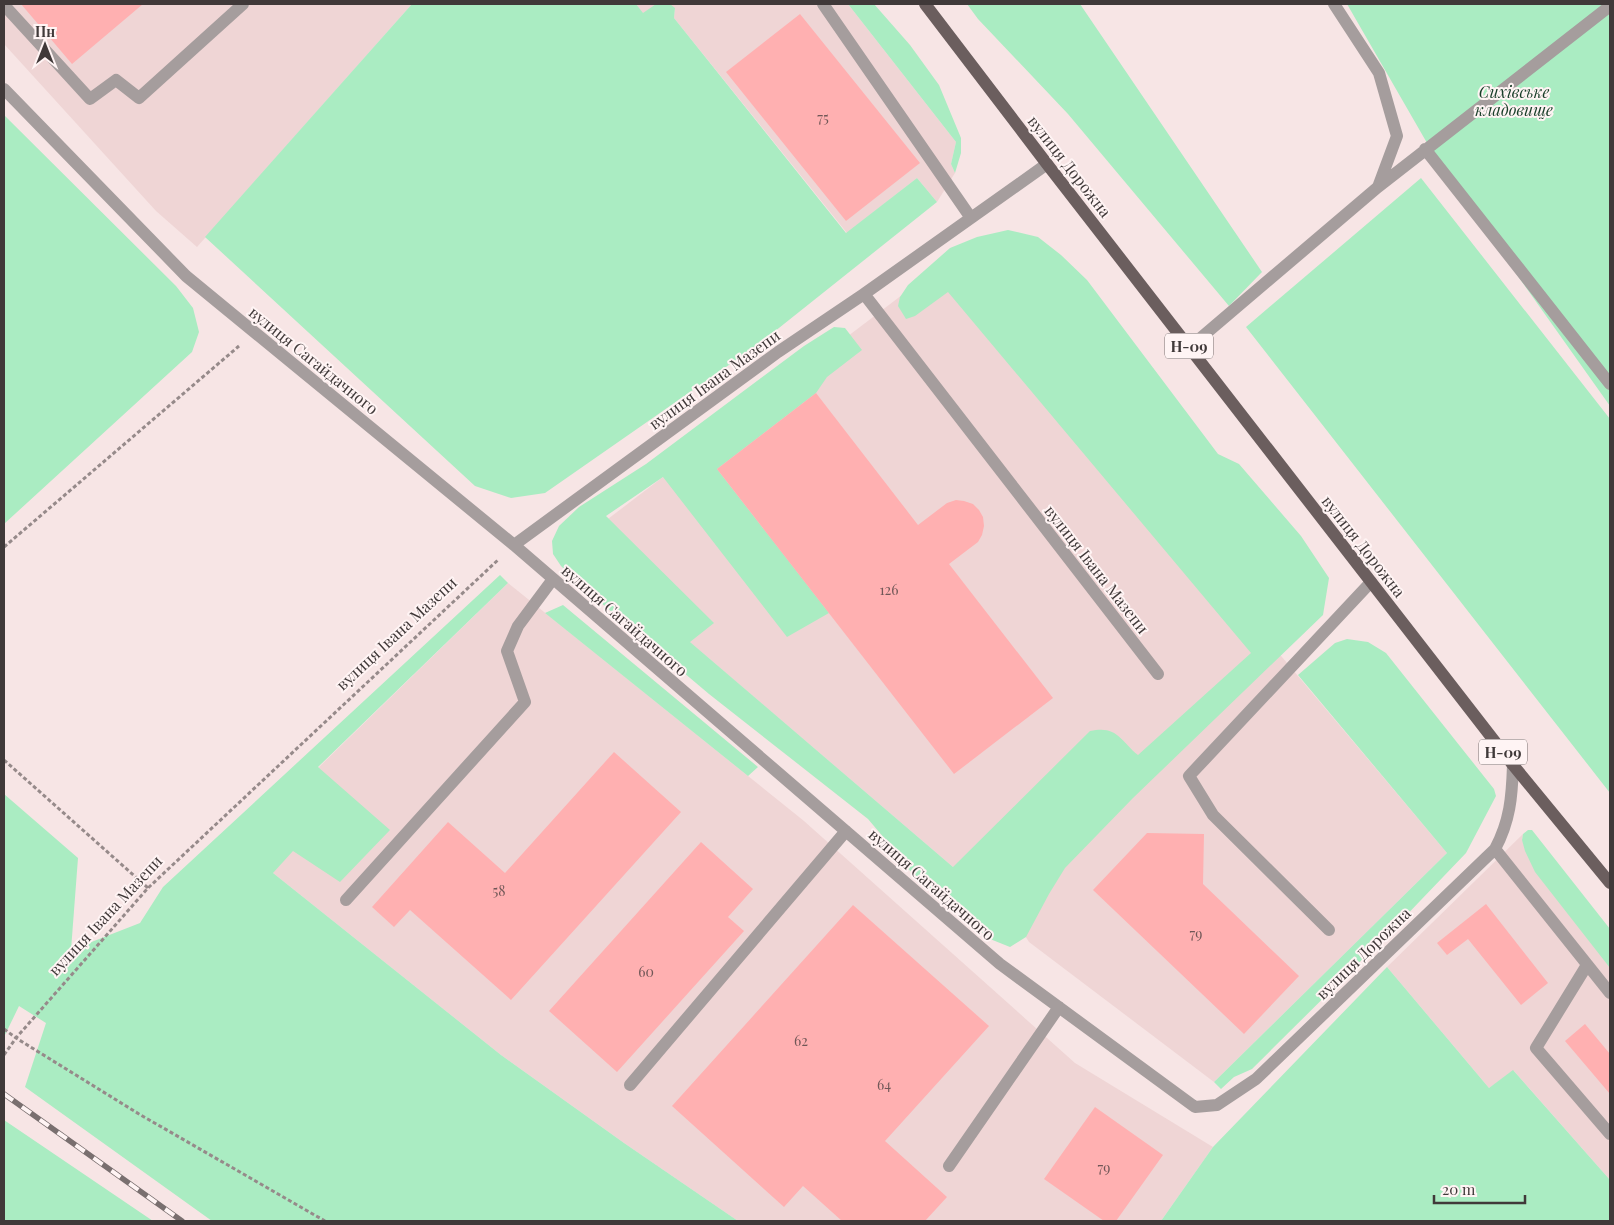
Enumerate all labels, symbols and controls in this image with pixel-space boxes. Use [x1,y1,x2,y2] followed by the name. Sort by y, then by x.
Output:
[20,20,70,70] north arrow
[35,22,55,41] text: Пн
[1475,81,1553,120] park label: Сихівське кладовище
[817,108,829,127] house number: 75
[1024,111,1116,221] street label: вулиця Дорожна
[245,301,383,419] street label: вулиця Сагайдачного
[644,324,784,434] street label: вулиця Івана Мазепи
[1165,334,1213,358] road number: Н-09
[1318,491,1410,601] street label: вулиця Дорожна
[1040,501,1154,637] street label: вулиця Івана Мазепи
[558,559,693,681] street label: вулиця Сагайдачного
[331,572,461,694] street label: вулиця Івана Мазепи
[879,580,899,599] house number: 126
[1479,740,1527,764] road number: Н-09
[865,823,1000,945] street label: вулиця Сагайдачного
[44,850,166,980] street label: вулиця Івана Мазепи
[492,881,506,900] house number: 58
[1311,902,1415,1004] street label: вулиця Дорожна
[1190,924,1202,943] house number: 79
[638,962,654,981] house number: 60
[794,1031,808,1050] house number: 62
[877,1075,891,1094] house number: 64
[1098,1158,1110,1177] house number: 79
[1434,1172,1525,1204] scale bar
[1442,1179,1476,1199] text: 20 m

